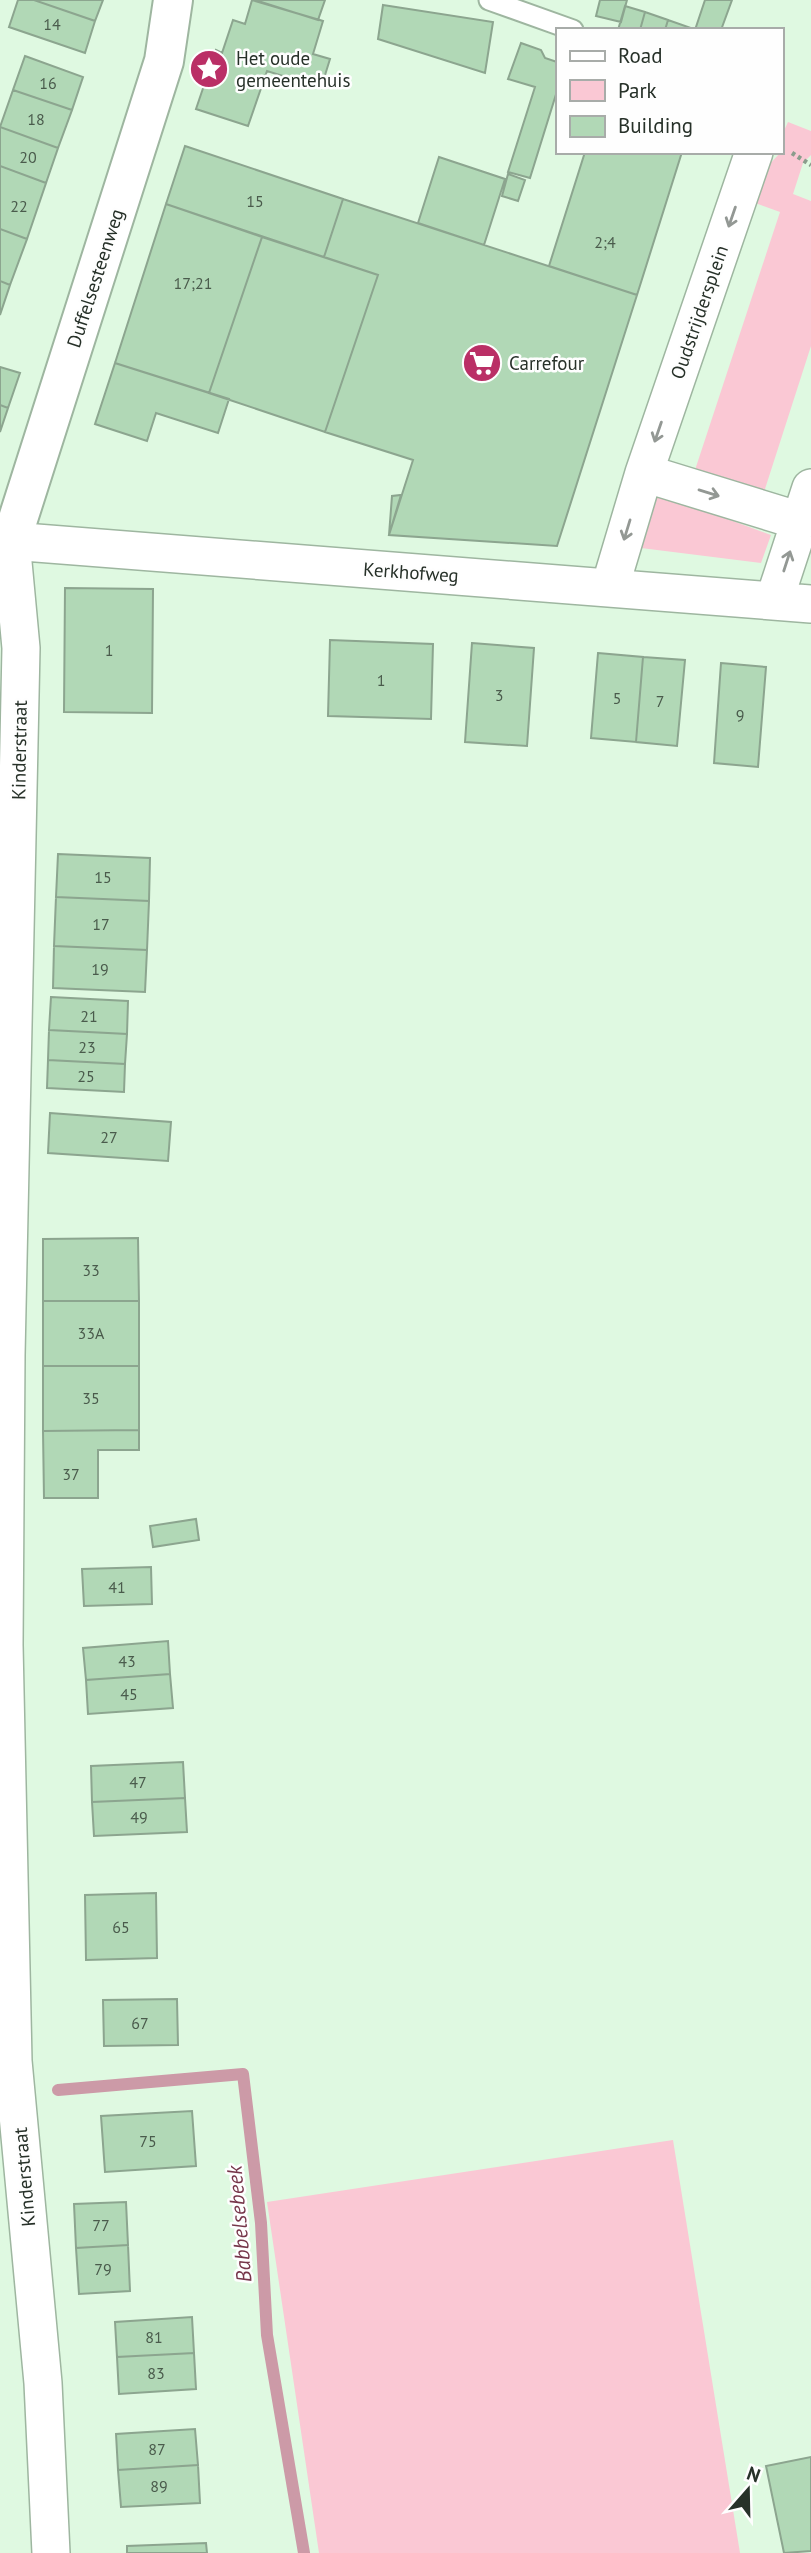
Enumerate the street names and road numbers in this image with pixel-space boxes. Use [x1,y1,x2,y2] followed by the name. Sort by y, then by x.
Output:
[61,206,129,350] street label: Duffelsesteenweg
[665,242,733,382] street label: Oudstrijdersplein
[362,557,460,587] street label: Kerkhofweg
[6,699,32,800] street label: Kinderstraat
[8,2126,40,2228] street label: Kinderstraat

